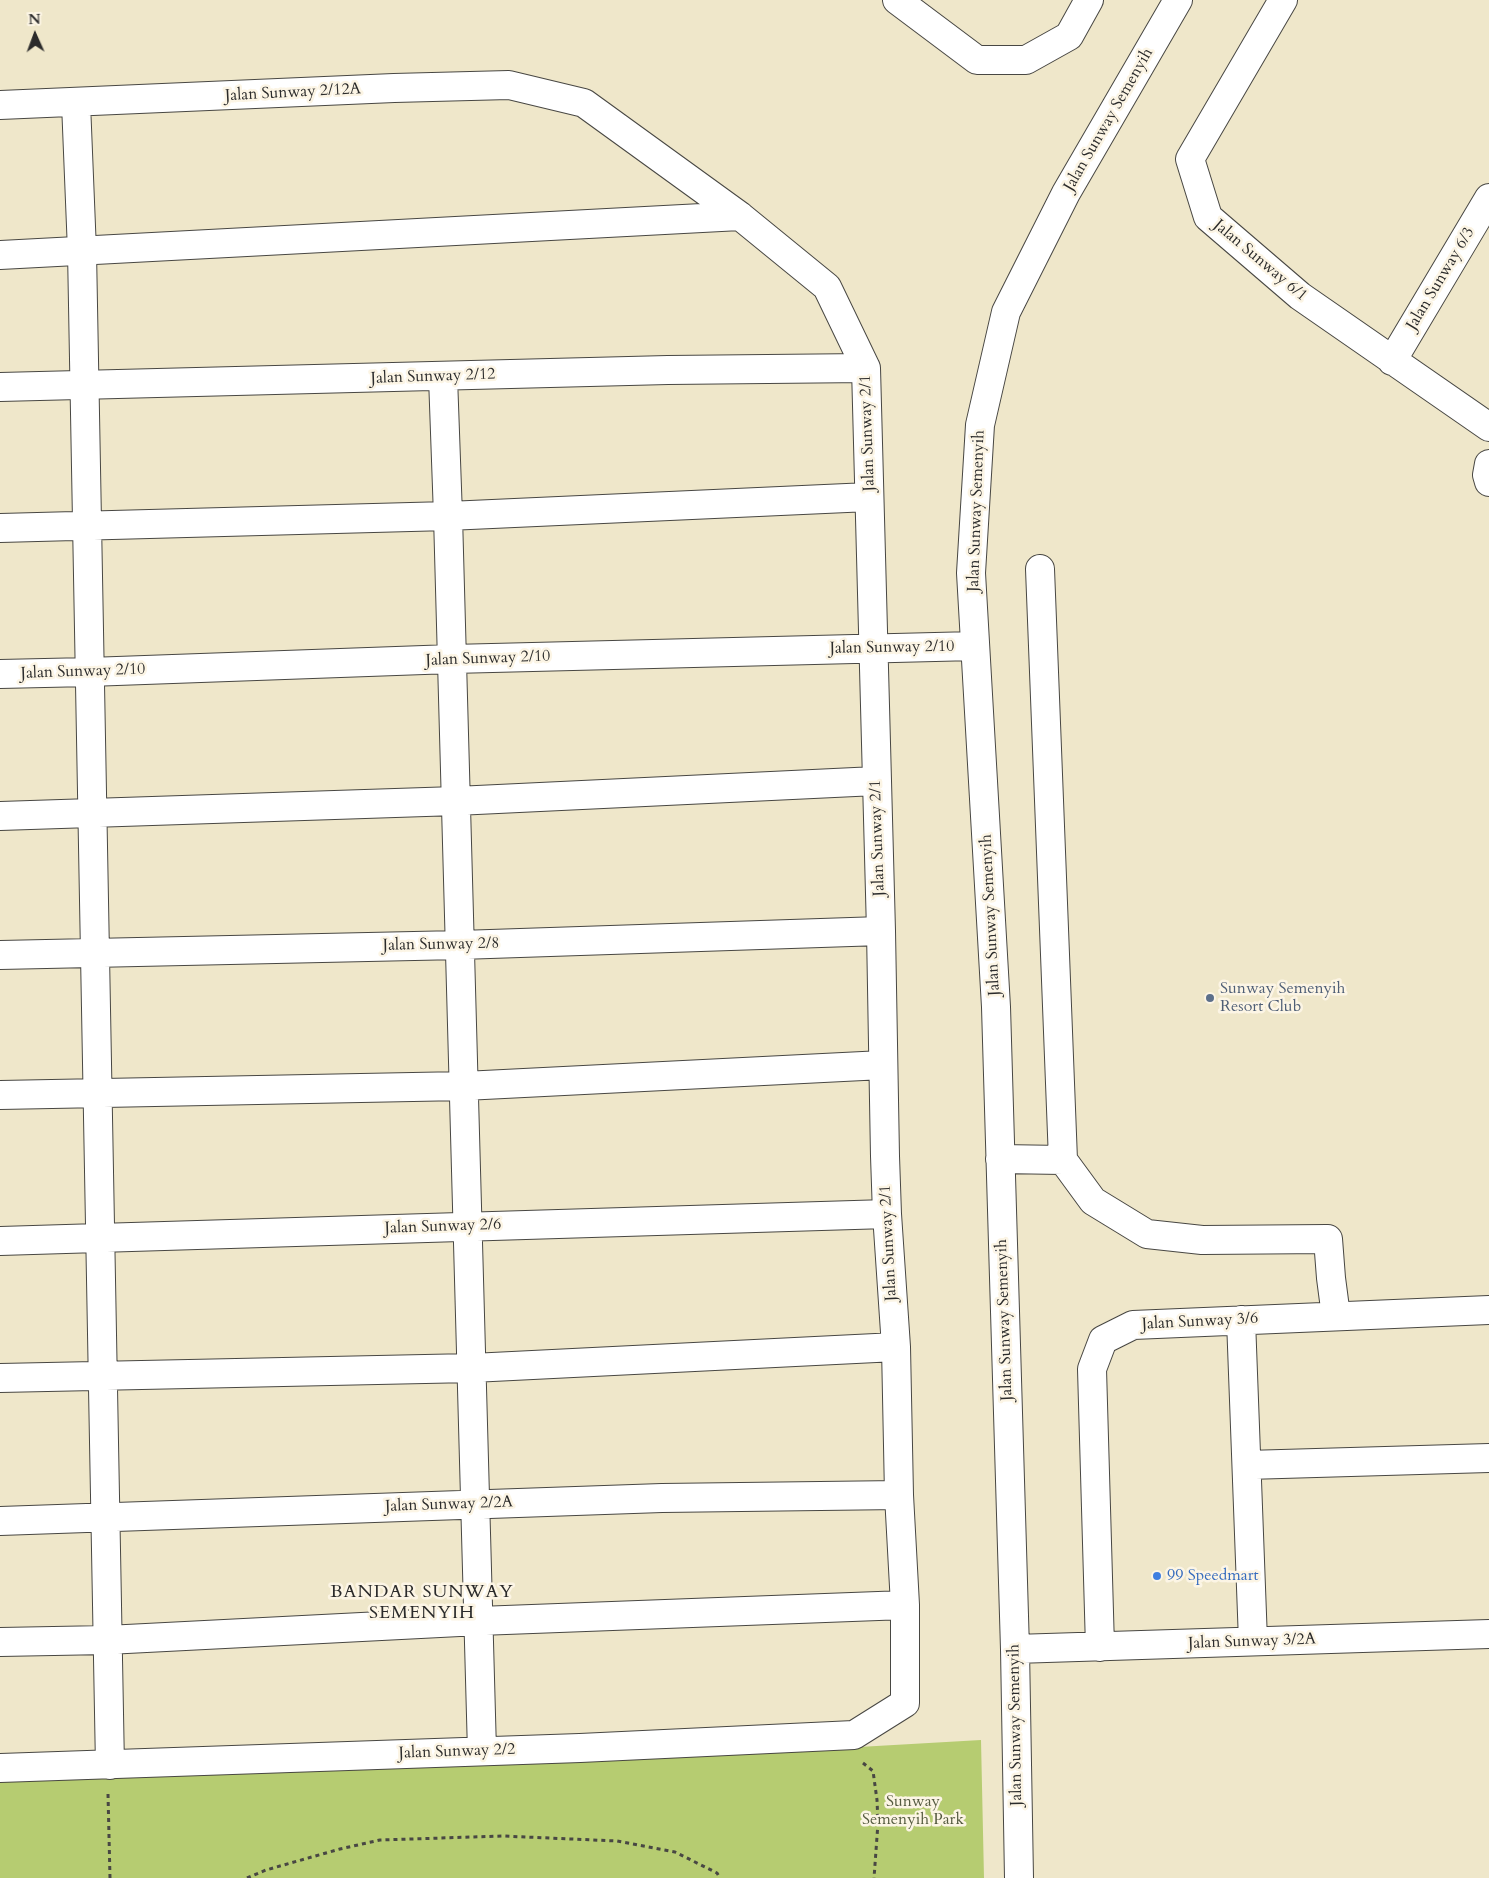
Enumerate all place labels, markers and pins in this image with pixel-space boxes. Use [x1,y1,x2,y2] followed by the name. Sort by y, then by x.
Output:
[1220,979,1345,1017] place label: Sunway Semenyih Resort Club
[1204,992,1216,1004] marker: Sunway Semenyih Resort Club
[1167,1566,1259,1586] place label: 99 Speedmart
[1151,1570,1163,1582] marker: 99 Speedmart

